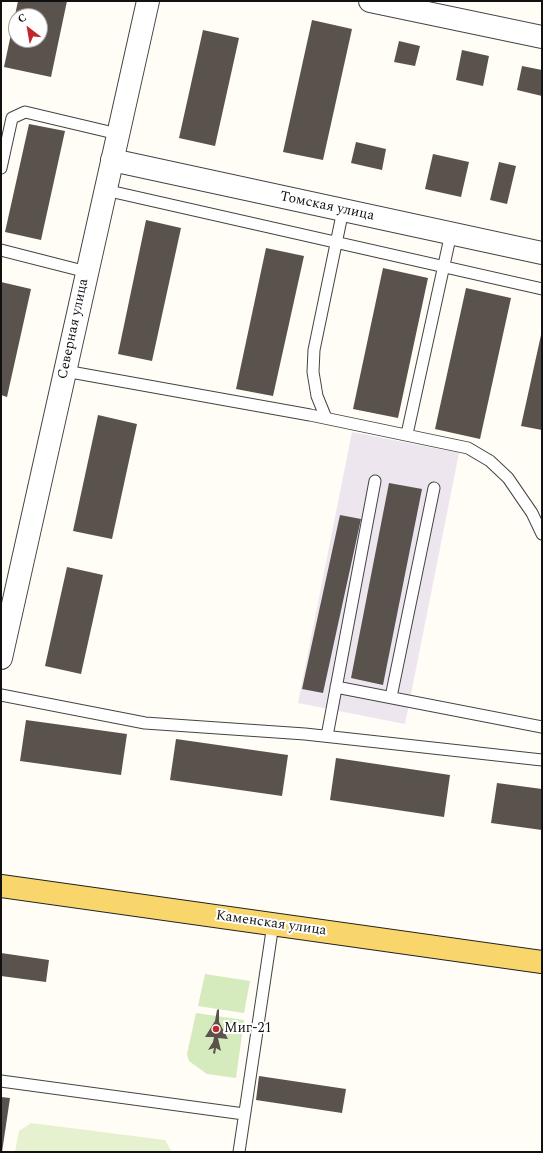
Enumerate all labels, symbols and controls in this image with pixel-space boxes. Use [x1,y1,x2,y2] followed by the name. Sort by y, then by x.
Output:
[8,8,48,48] north arrow
[14,9,30,27] text: С
[278,189,376,225] street label: Томская улица
[55,277,93,381] street label: Северная улица
[215,908,327,940] street label: Каменская улица
[224,1021,271,1037] place label: Миг-21
[211,1024,221,1034] marker: Миг-21

